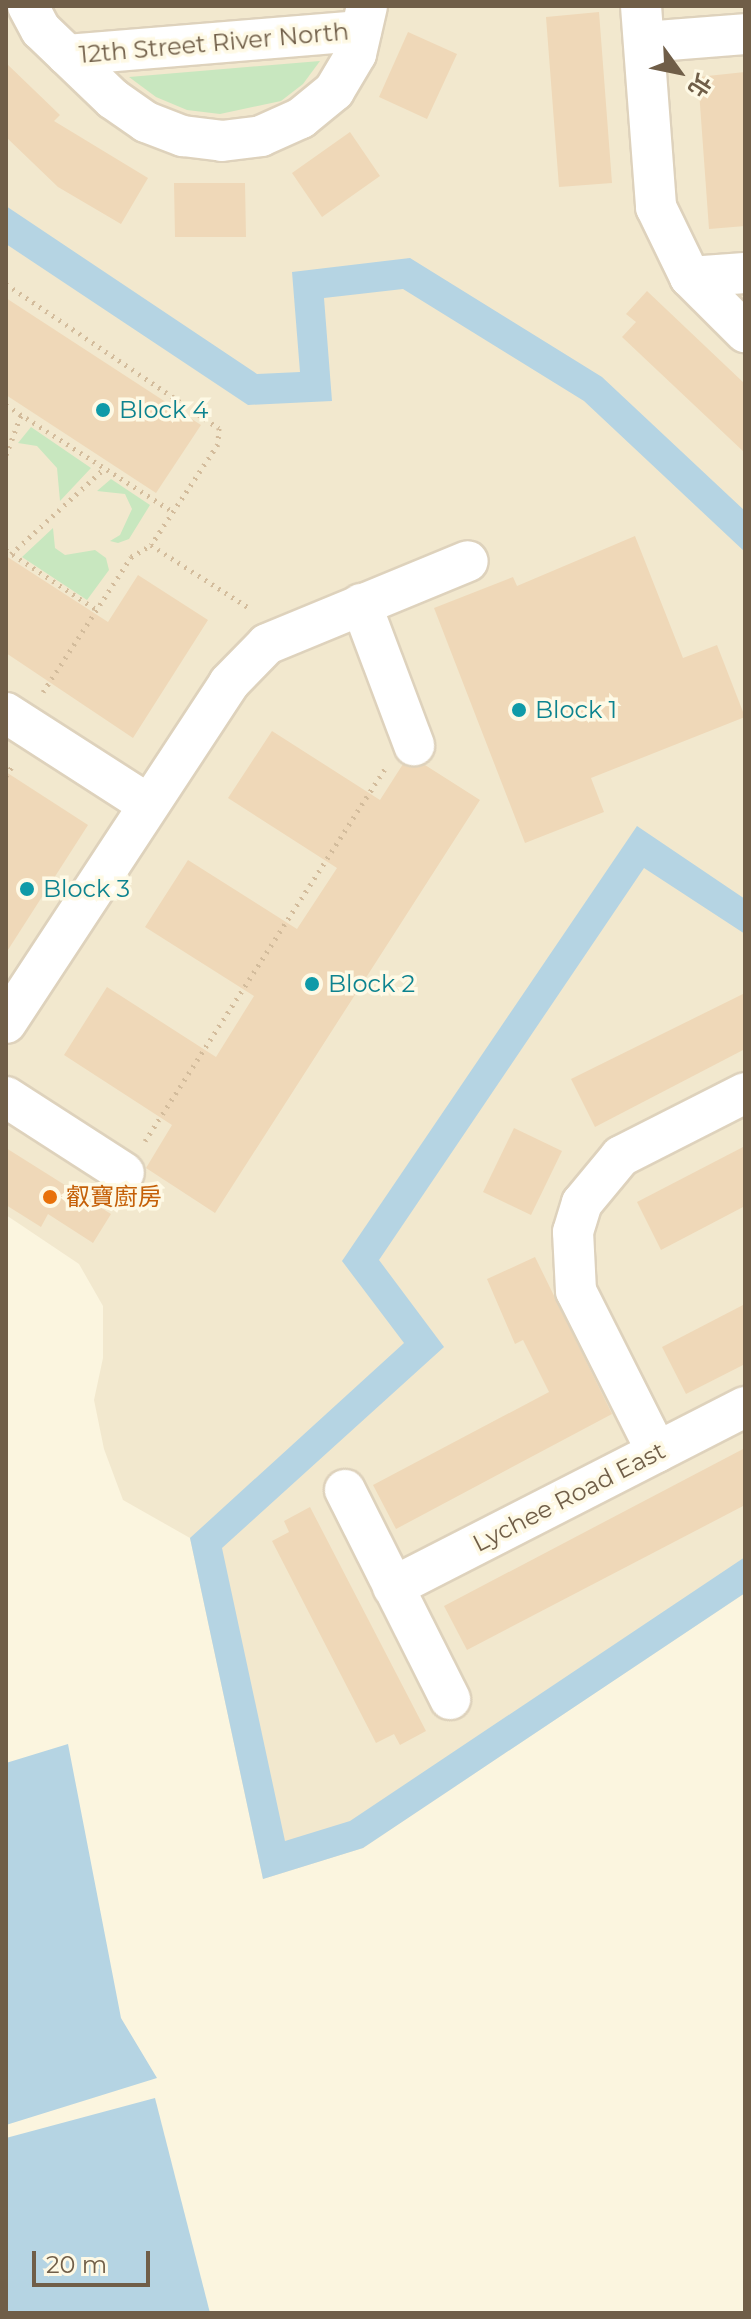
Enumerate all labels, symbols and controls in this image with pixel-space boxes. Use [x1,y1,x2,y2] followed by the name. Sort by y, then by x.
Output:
[78,17,350,69] street label: 12th Street River North
[639,32,719,112] north arrow
[682,69,717,102] text: 北
[119,396,208,424] place label: Block 4
[94,401,112,419] marker: Block 4
[535,696,617,724] place label: Block 1
[510,701,528,719] marker: Block 1
[43,875,130,903] place label: Block 3
[18,880,36,898] marker: Block 3
[328,970,415,998] place label: Block 2
[303,975,321,993] marker: Block 2
[66,1183,162,1211] place label: 叡寶廚房
[41,1188,59,1206] marker: 叡寶廚房
[468,1436,670,1558] street label: Lychee Road East
[36,2235,154,2285] scale bar
[46,2250,107,2279] text: 20 m

